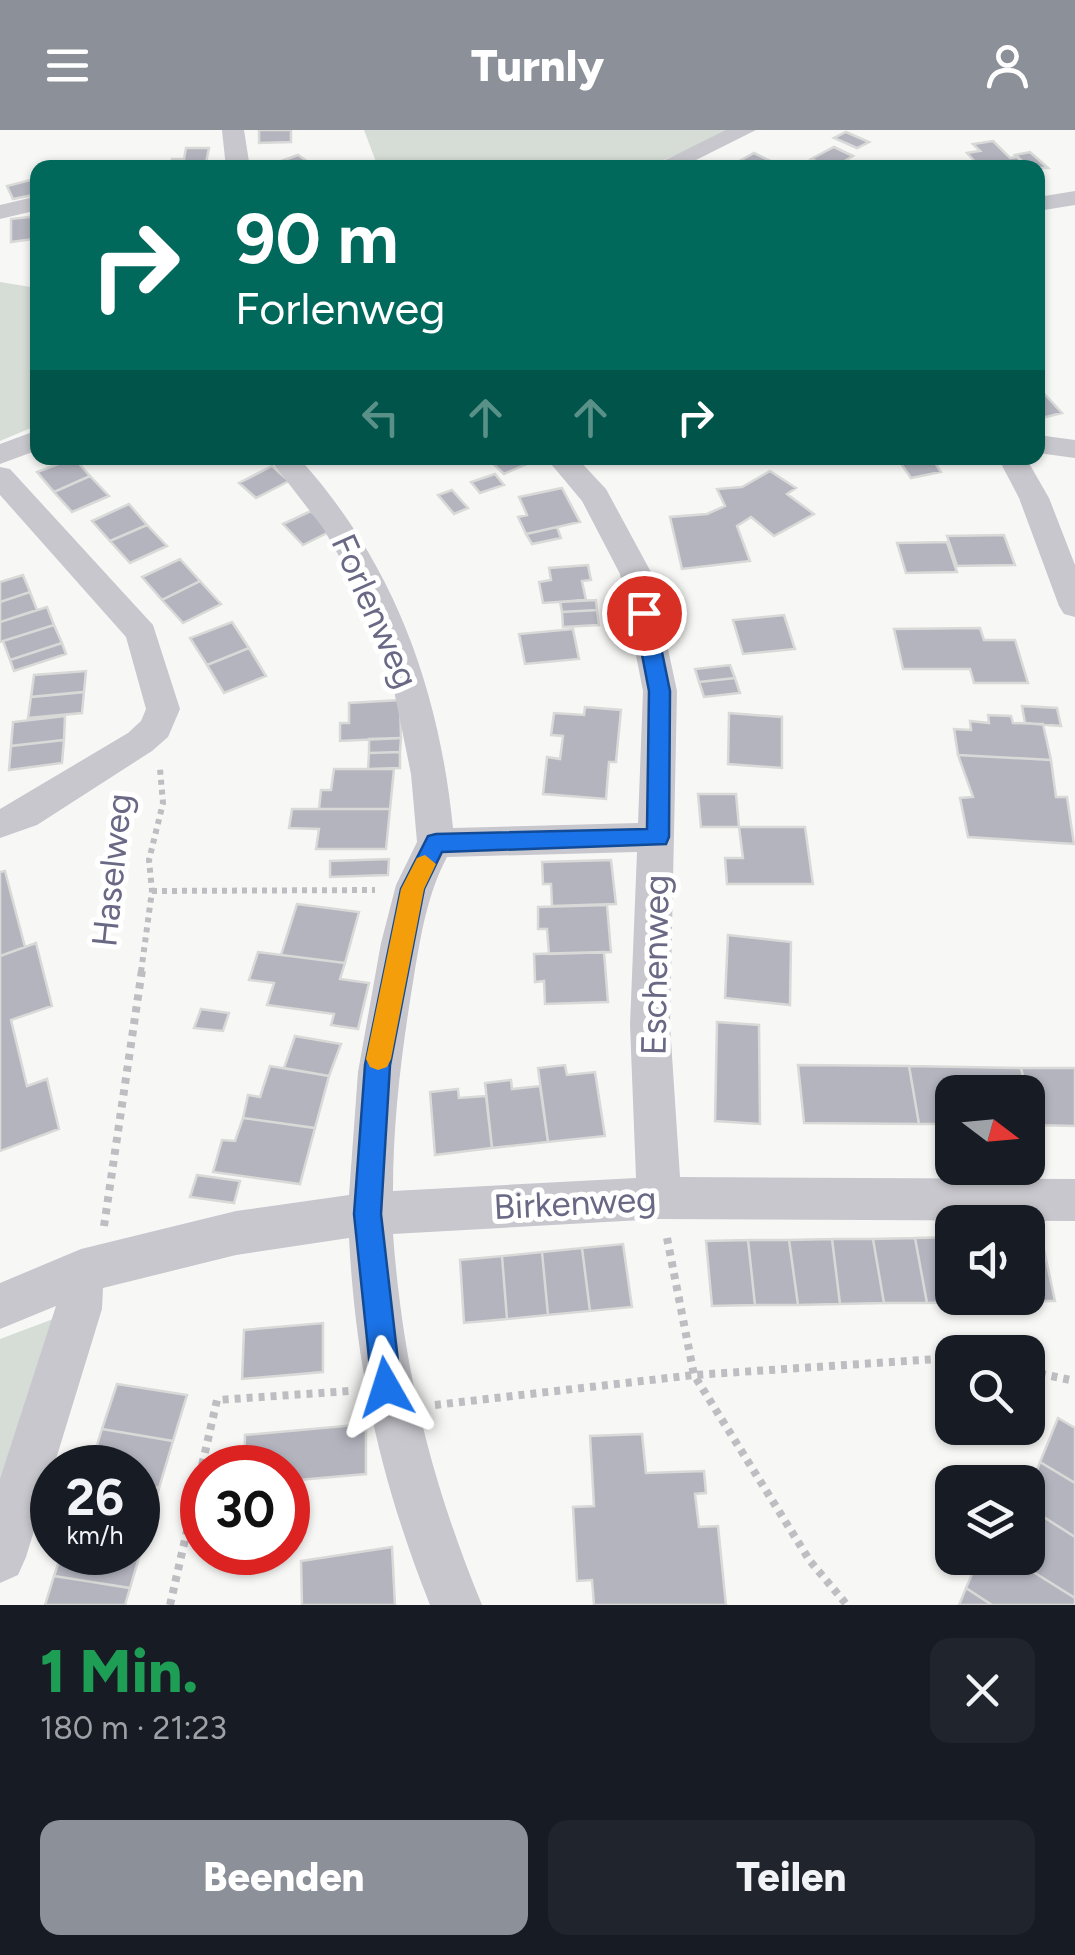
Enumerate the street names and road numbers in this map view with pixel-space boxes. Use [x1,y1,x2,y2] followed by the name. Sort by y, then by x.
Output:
[323,528,427,694] street label: Forlenweg
[83,791,141,949] street label: Haselweg
[632,874,678,1056] street label: Eschenweg
[493,1178,657,1228] street label: Birkenweg

